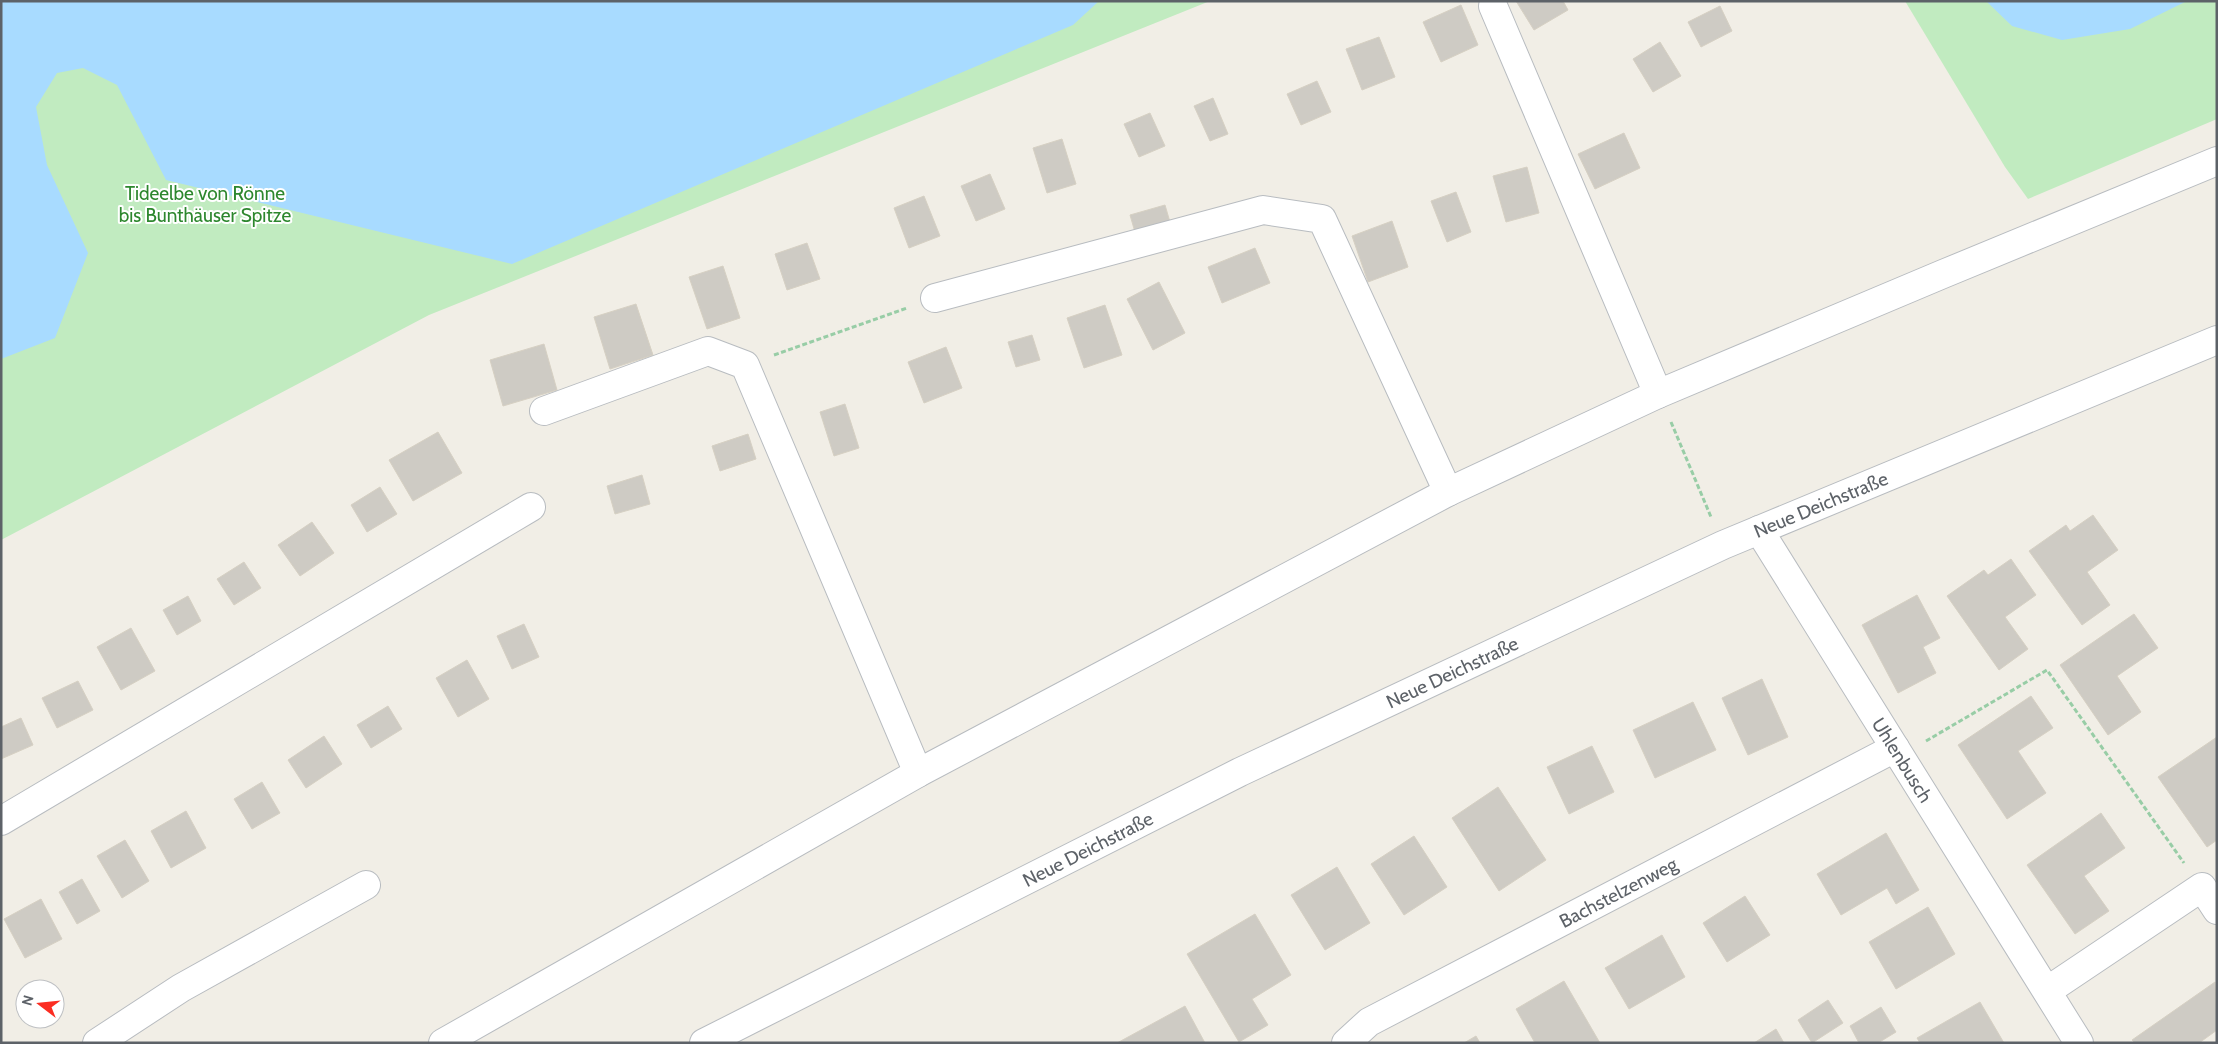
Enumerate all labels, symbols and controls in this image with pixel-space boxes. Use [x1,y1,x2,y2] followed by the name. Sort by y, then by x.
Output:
[119,182,292,227] park label: Tideelbe von Rönne bis Bunthäuser Spitze
[1750,466,1891,543] street label: Neue Deichstraße
[1382,631,1522,713] street label: Neue Deichstraße
[1867,713,1938,807] street label: Uhlenbusch
[1019,806,1157,892] street label: Neue Deichstraße
[1555,852,1681,932] street label: Bachstelzenweg
[15,979,65,1029] north arrow
[17,993,38,1008] text: N

